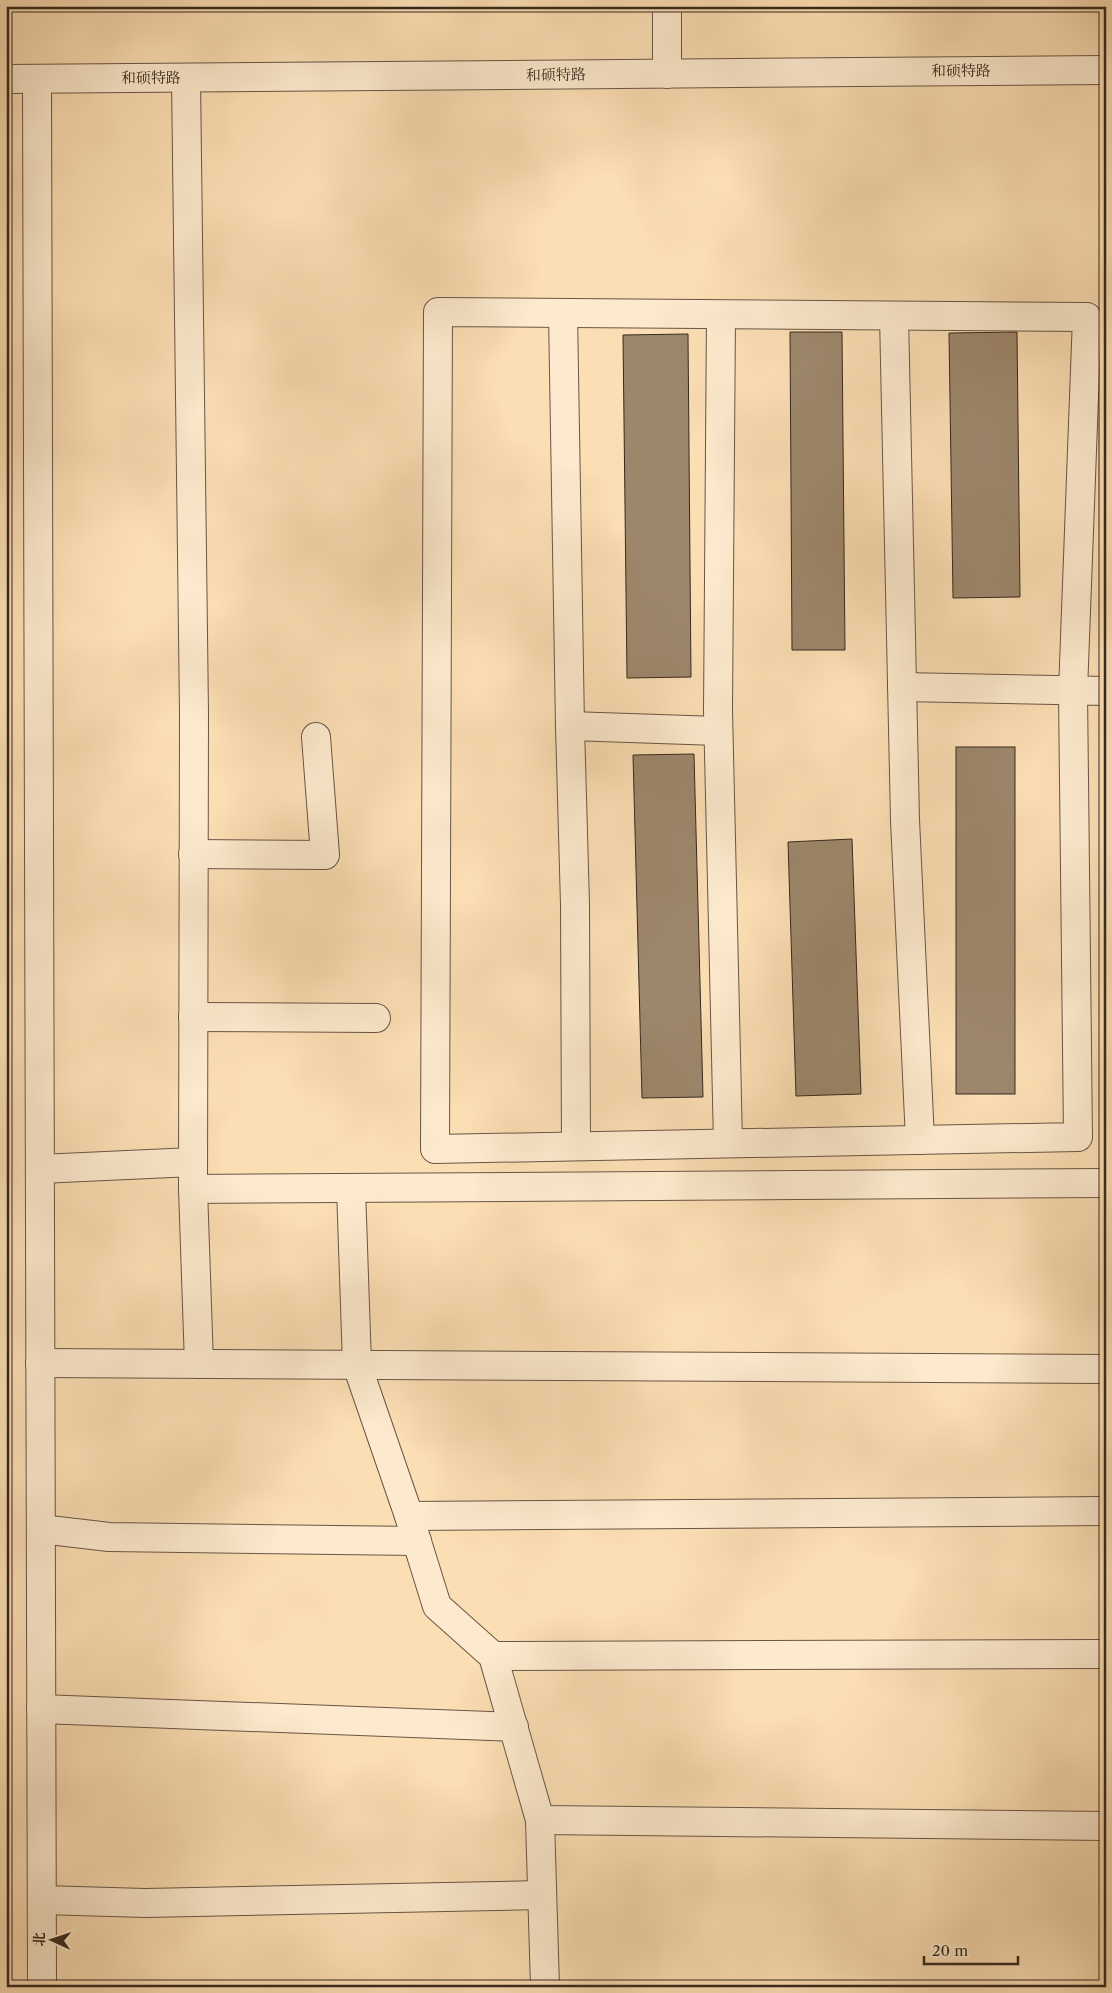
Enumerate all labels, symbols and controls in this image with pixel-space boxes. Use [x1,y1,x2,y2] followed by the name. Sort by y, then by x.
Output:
[931,61,991,80] street label: 和硕特路
[526,64,586,85] street label: 和硕特路
[121,68,181,87] street label: 和硕特路
[28,1916,78,1966] north arrow
[30,1932,48,1947] text: 北
[924,1933,1018,1965] scale bar
[932,1941,968,1960] text: 20 m

